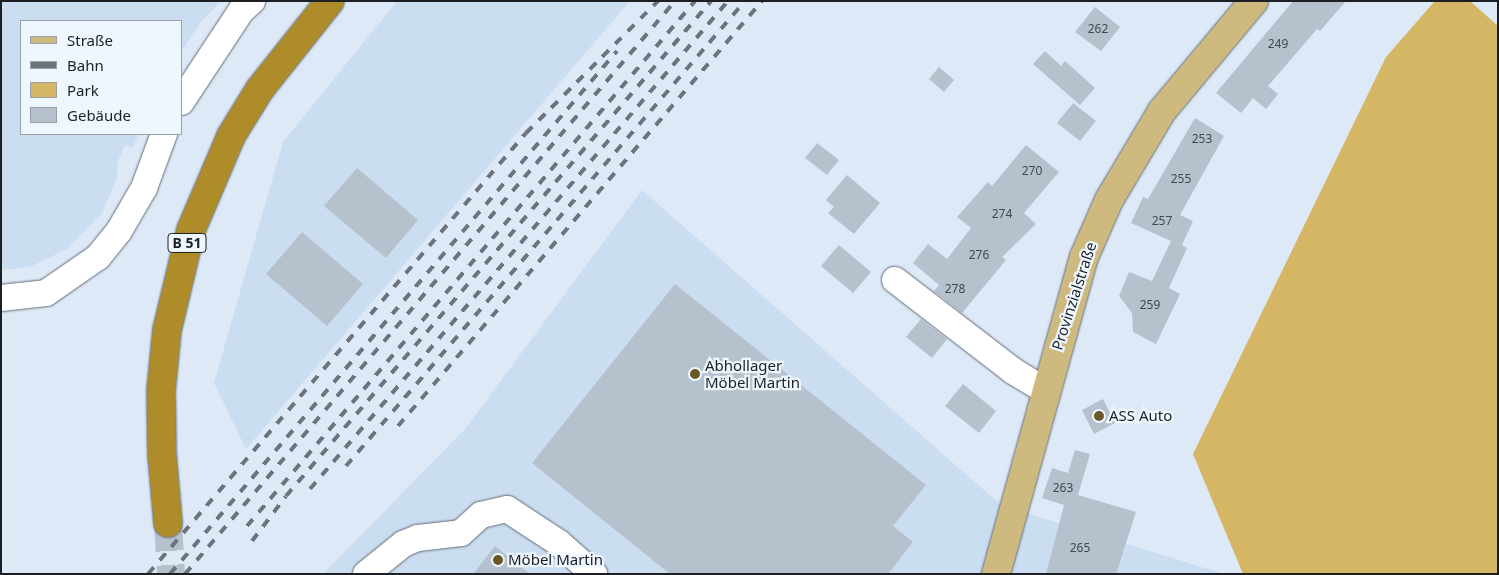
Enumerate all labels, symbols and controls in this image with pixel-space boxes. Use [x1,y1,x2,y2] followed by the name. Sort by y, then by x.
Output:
[20,20,182,135] legend
[1088,22,1108,36] house number: 262
[67,30,113,50] text: Straße
[1268,37,1288,51] house number: 249
[67,55,104,75] text: Bahn
[67,80,99,100] text: Park
[67,105,131,125] text: Gebäude
[1192,132,1212,146] house number: 253
[1022,164,1042,178] house number: 270
[1171,172,1191,186] house number: 255
[992,207,1012,221] house number: 274
[1152,214,1172,228] house number: 257
[167,232,207,254] road number: B 51
[1048,240,1100,352] street label: Provinzialstraße
[969,248,989,262] house number: 276
[945,282,965,296] house number: 278
[1140,298,1160,312] house number: 259
[705,356,800,391] place label: Abhollager Möbel Martin
[689,368,701,380] marker: Abhollager Möbel Martin
[1109,407,1172,425] place label: ASS Auto
[1093,410,1105,422] marker: ASS Auto
[1053,481,1073,495] house number: 263
[1070,541,1090,555] house number: 265
[508,551,603,569] place label: Möbel Martin
[492,554,504,566] marker: Möbel Martin

